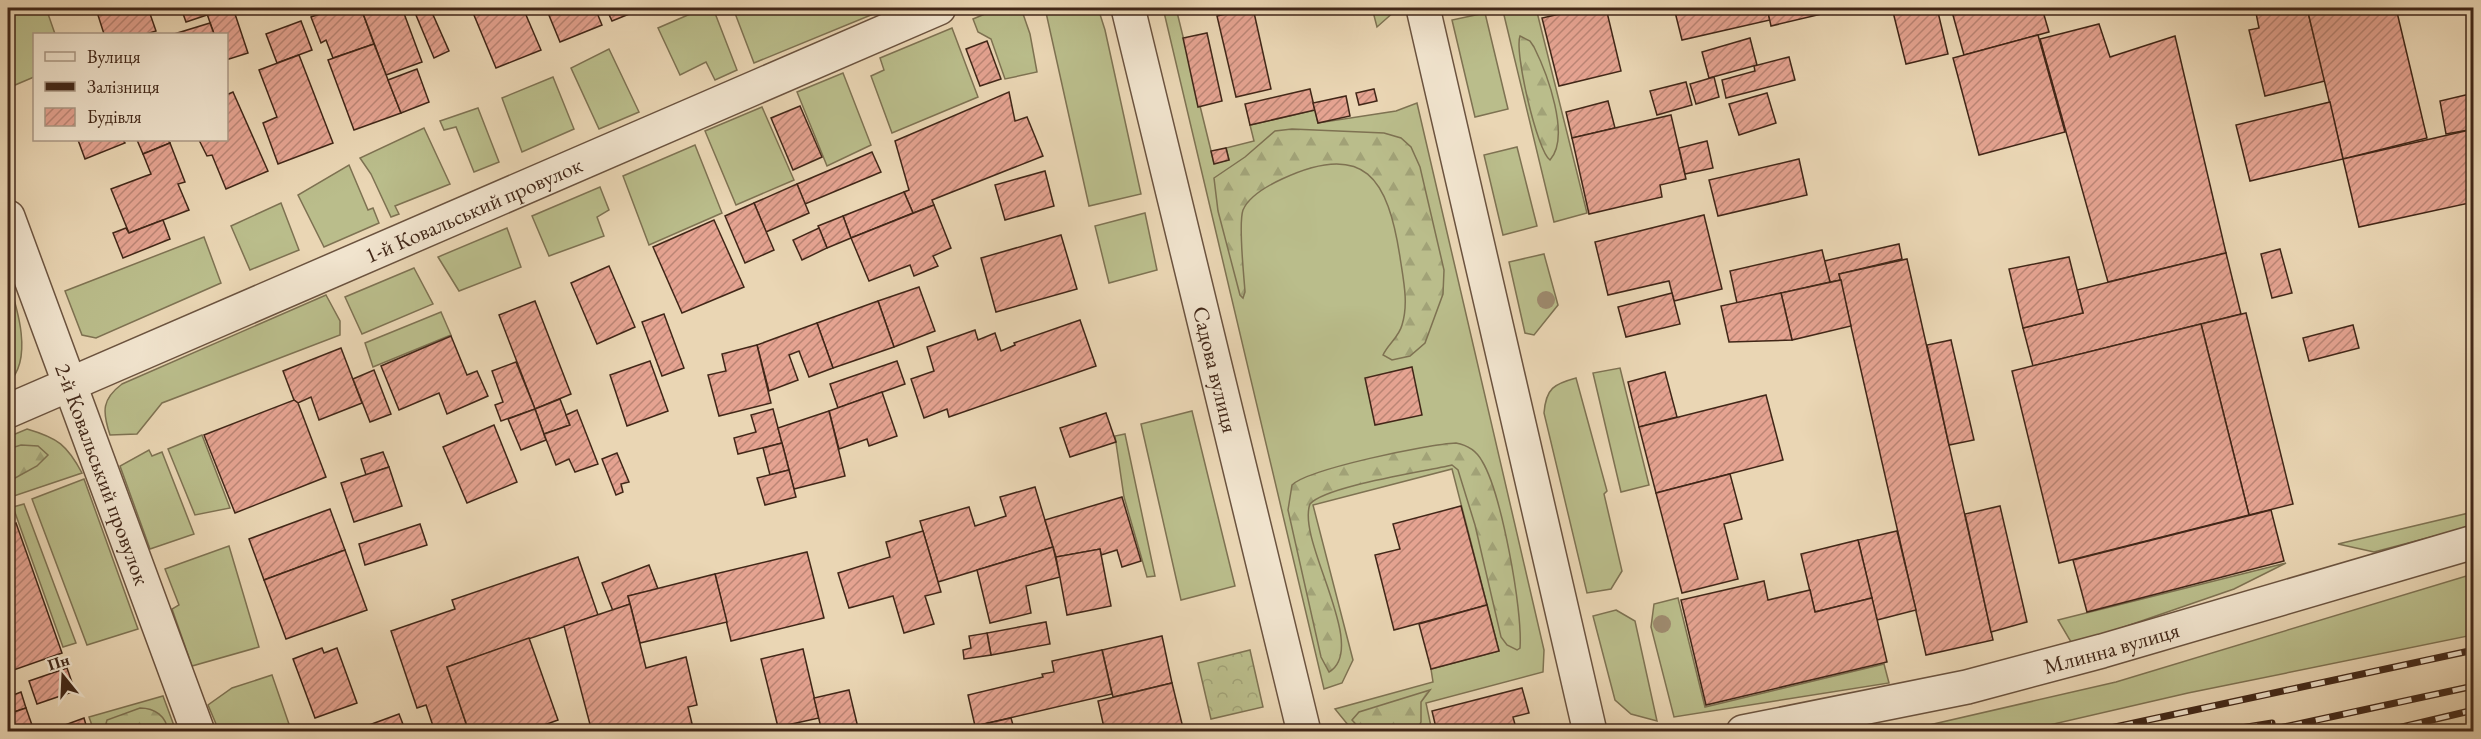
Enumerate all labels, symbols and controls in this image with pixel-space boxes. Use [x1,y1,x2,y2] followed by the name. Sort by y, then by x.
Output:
[33,33,228,141] legend
[87,45,140,68] text: Вулиця
[87,75,160,98] text: Залізниця
[87,105,142,128] text: Будівля
[360,150,587,270] street label: 1-й Ковальський провулок
[1186,303,1245,436] street label: Садова вулиця
[48,359,157,590] street label: 2-й Ковальський провулок
[2040,615,2183,681] street label: Млинна вулиця
[33,646,93,706] north arrow
[45,649,72,676] text: Пн

